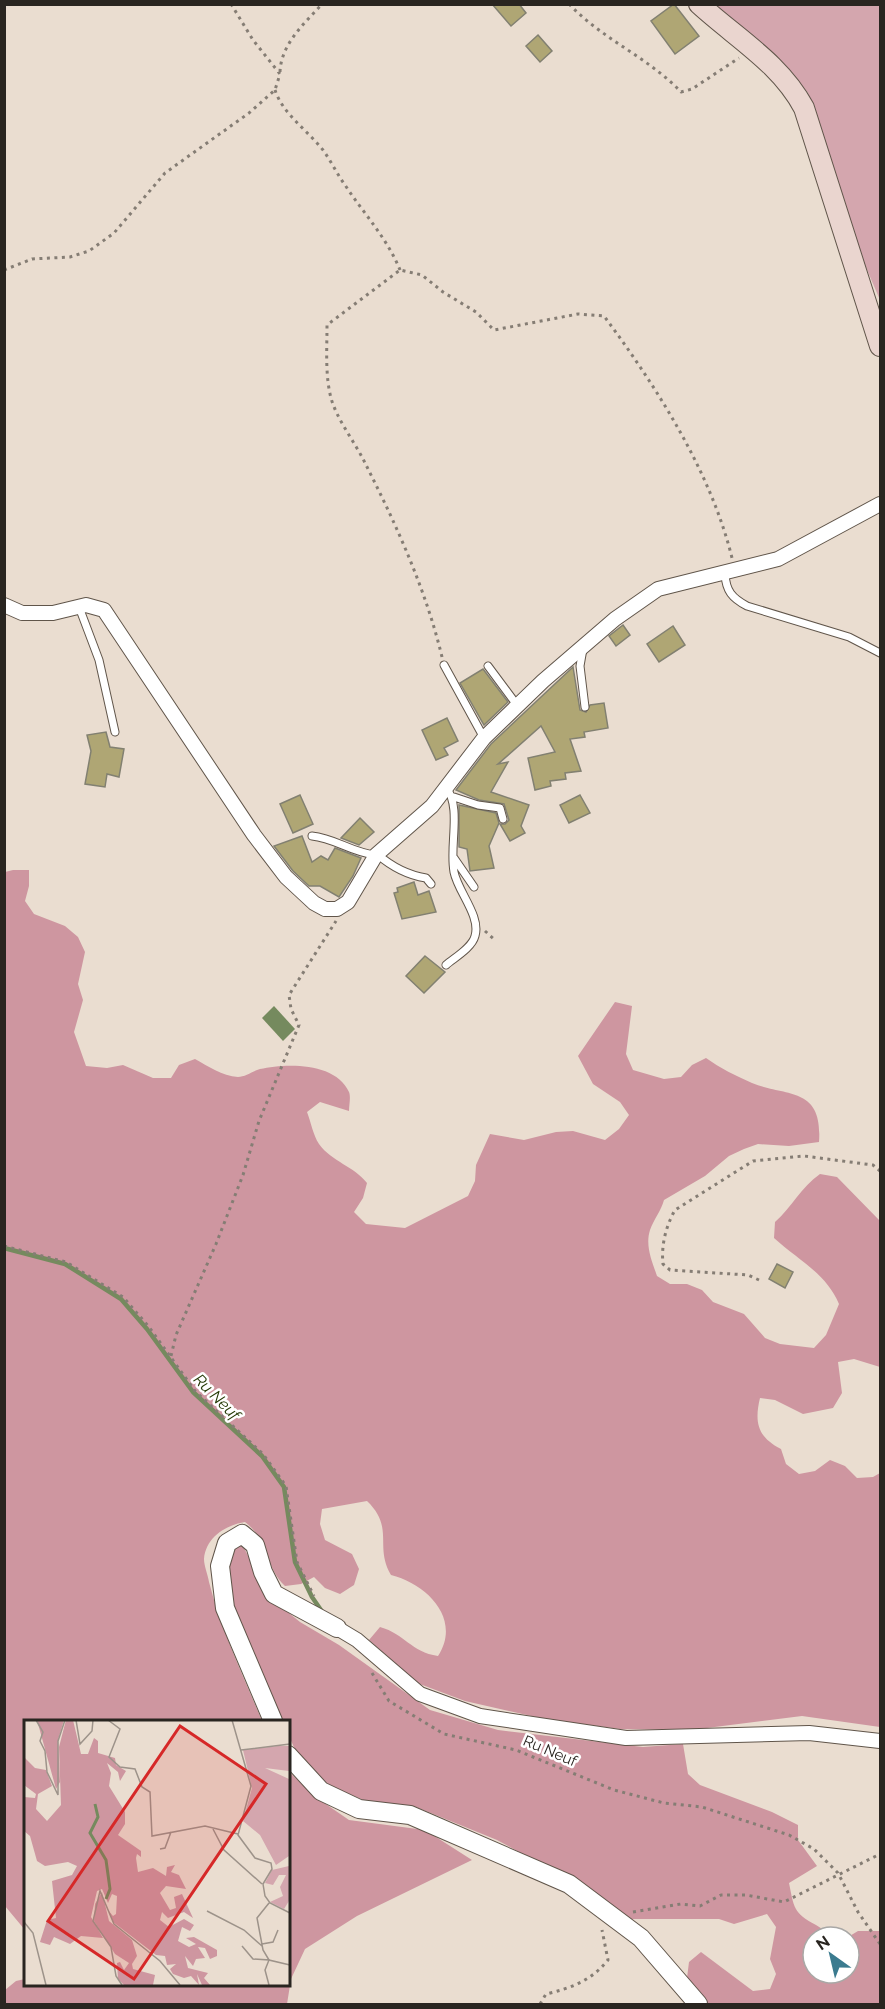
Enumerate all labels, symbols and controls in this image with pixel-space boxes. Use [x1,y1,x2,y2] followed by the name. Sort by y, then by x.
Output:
[190,1370,245,1425] water label: Ru Neuf
[24,1720,290,1985] inset map
[520,1732,580,1771] street label: Ru Neuf
[801,1925,861,1985] north arrow
[813,1932,833,1954] text: N

